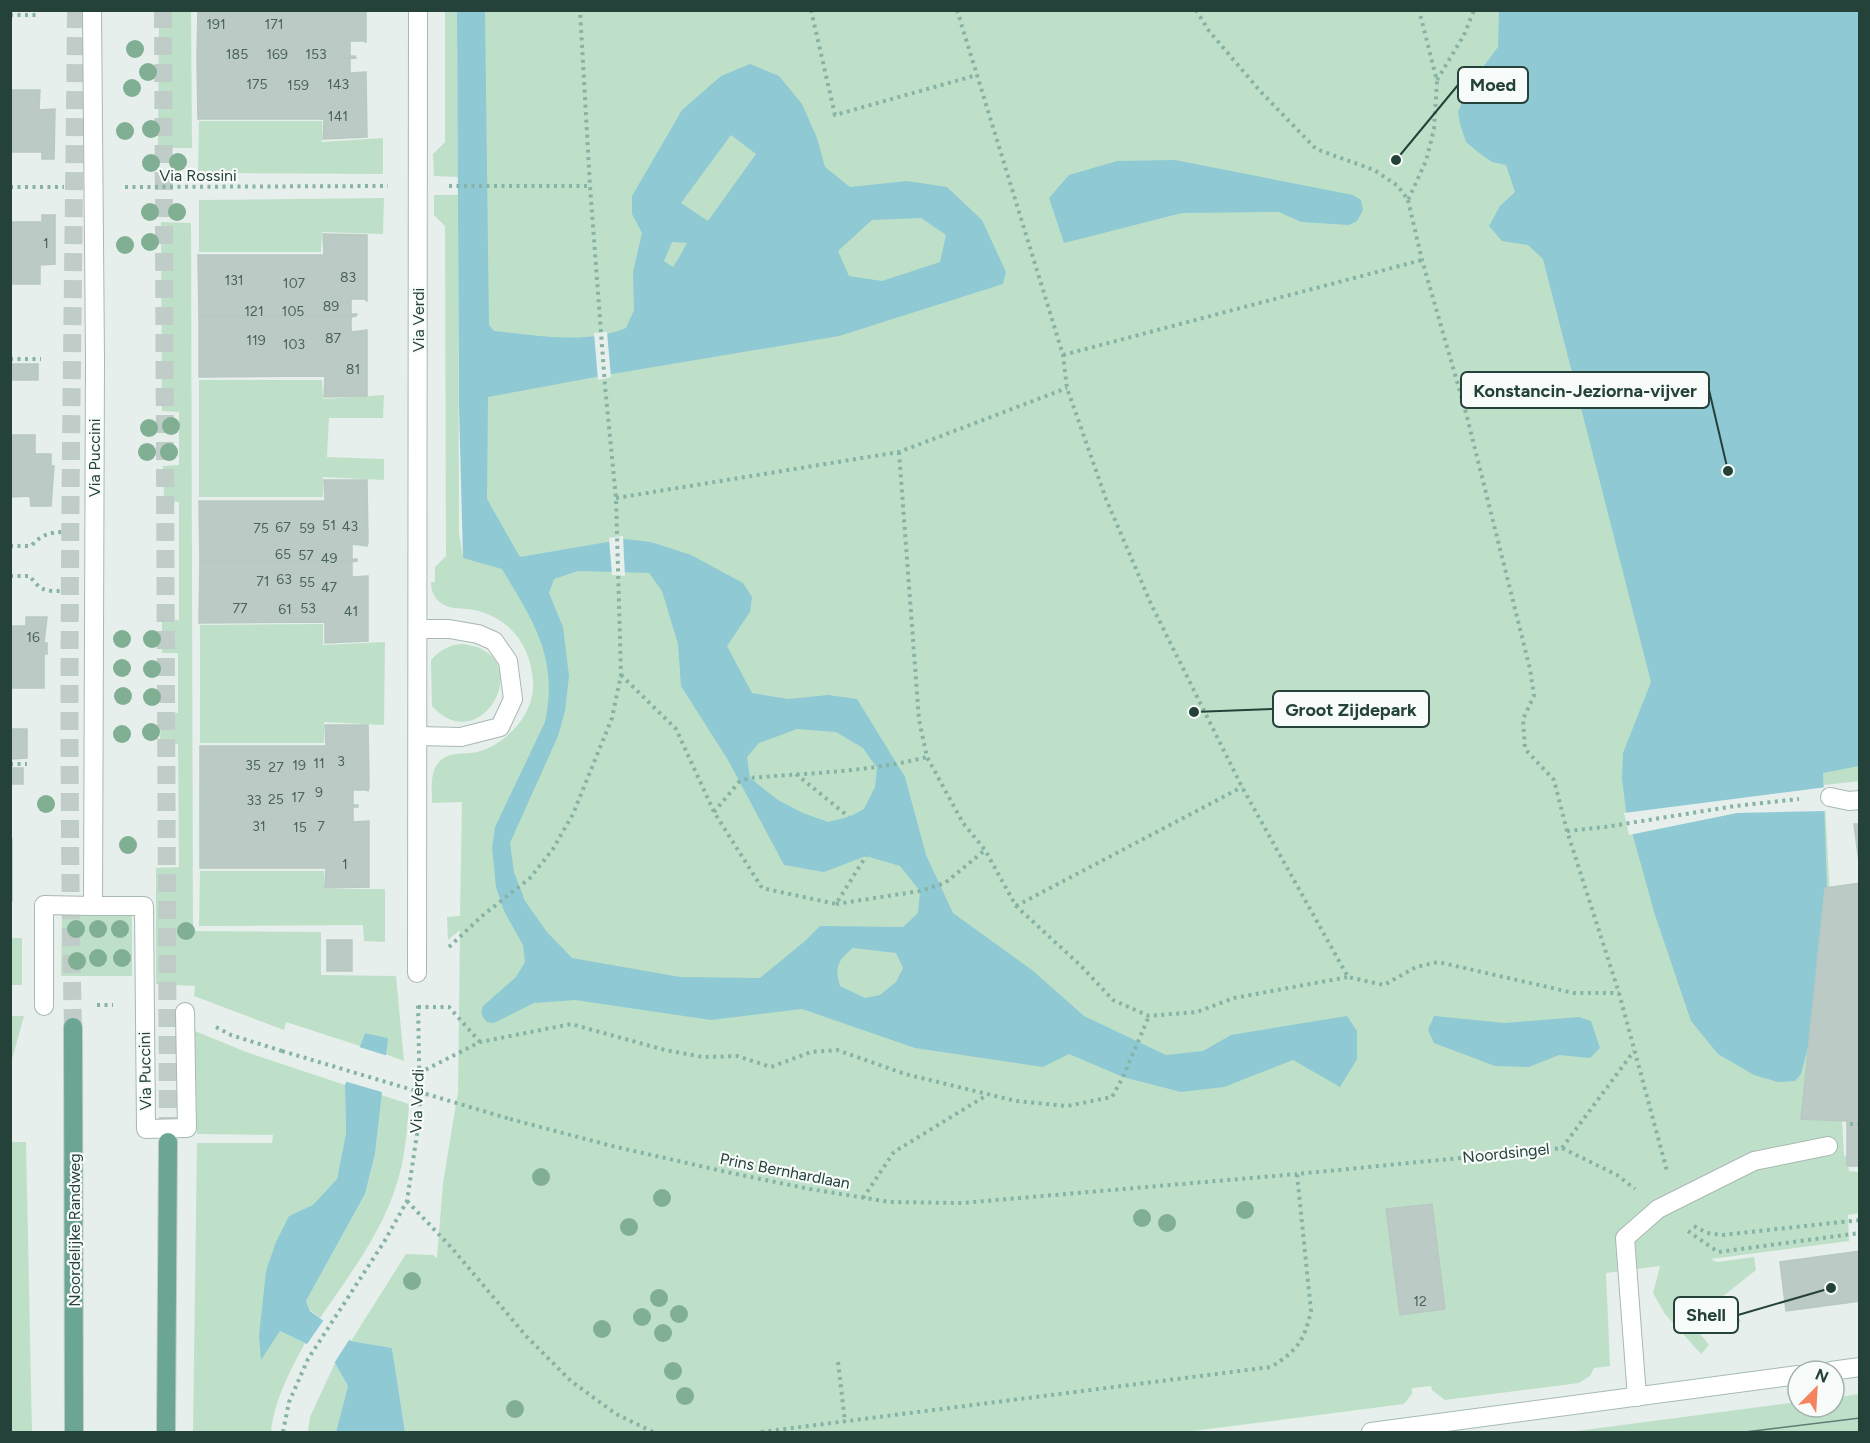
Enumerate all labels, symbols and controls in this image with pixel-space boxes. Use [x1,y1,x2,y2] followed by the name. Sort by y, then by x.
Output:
[206,16,226,33] house number: 191
[264,16,284,33] house number: 171
[226,46,248,63] house number: 185
[266,46,288,63] house number: 169
[305,46,327,63] house number: 153
[1458,67,1528,103] callout: Moed
[1470,74,1516,96] text: Moed
[246,76,268,93] house number: 175
[327,76,349,93] house number: 143
[287,77,309,94] house number: 159
[328,108,348,125] house number: 141
[159,166,237,185] street label: Via Rossini
[43,235,49,252] house number: 1
[340,269,356,286] house number: 83
[224,272,244,289] house number: 131
[283,275,306,292] house number: 107
[409,288,428,352] street label: Via Verdi
[323,298,339,315] house number: 89
[244,303,264,320] house number: 121
[282,303,304,320] house number: 105
[325,330,342,347] house number: 87
[246,332,266,349] house number: 119
[283,336,305,353] house number: 103
[346,361,360,378] house number: 81
[1461,372,1709,408] callout: Konstancin-Jeziorna-vijver
[1473,380,1697,402] text: Konstancin-Jeziorna-vijver
[85,419,104,497] street label: Via Puccini
[322,517,336,534] house number: 51
[342,518,358,535] house number: 43
[275,519,291,536] house number: 67
[253,520,269,537] house number: 75
[299,520,315,537] house number: 59
[275,546,291,563] house number: 65
[298,547,314,564] house number: 57
[321,550,337,567] house number: 49
[276,571,292,588] house number: 63
[256,573,270,590] house number: 71
[299,574,315,591] house number: 55
[321,579,338,596] house number: 47
[232,600,248,617] house number: 77
[300,600,316,617] house number: 53
[278,601,292,618] house number: 61
[344,603,358,620] house number: 41
[26,629,40,646] house number: 16
[1273,691,1429,727] callout: Groot Zijdepark
[1285,699,1417,721] text: Groot Zijdepark
[337,753,345,770] house number: 3
[313,755,325,772] house number: 11
[245,757,261,774] house number: 35
[292,757,306,774] house number: 19
[268,759,284,776] house number: 27
[315,784,323,801] house number: 9
[291,789,305,806] house number: 17
[268,791,284,808] house number: 25
[246,792,262,809] house number: 33
[252,818,266,835] house number: 31
[317,818,325,835] house number: 7
[293,819,307,836] house number: 15
[342,856,348,873] house number: 1
[135,1031,155,1111] street label: Via Puccini
[406,1068,428,1134] street label: Via Verdi
[1462,1139,1550,1167] street label: Noordsingel
[718,1149,852,1193] street label: Prins Bernhardlaan
[65,1153,84,1307] street label: Noordelijke Randweg
[1413,1293,1427,1310] house number: 12
[1674,1297,1738,1333] callout: Shell
[1686,1304,1726,1326] text: Shell
[1786,1359,1846,1419] north arrow
[1812,1365,1831,1387] text: N

